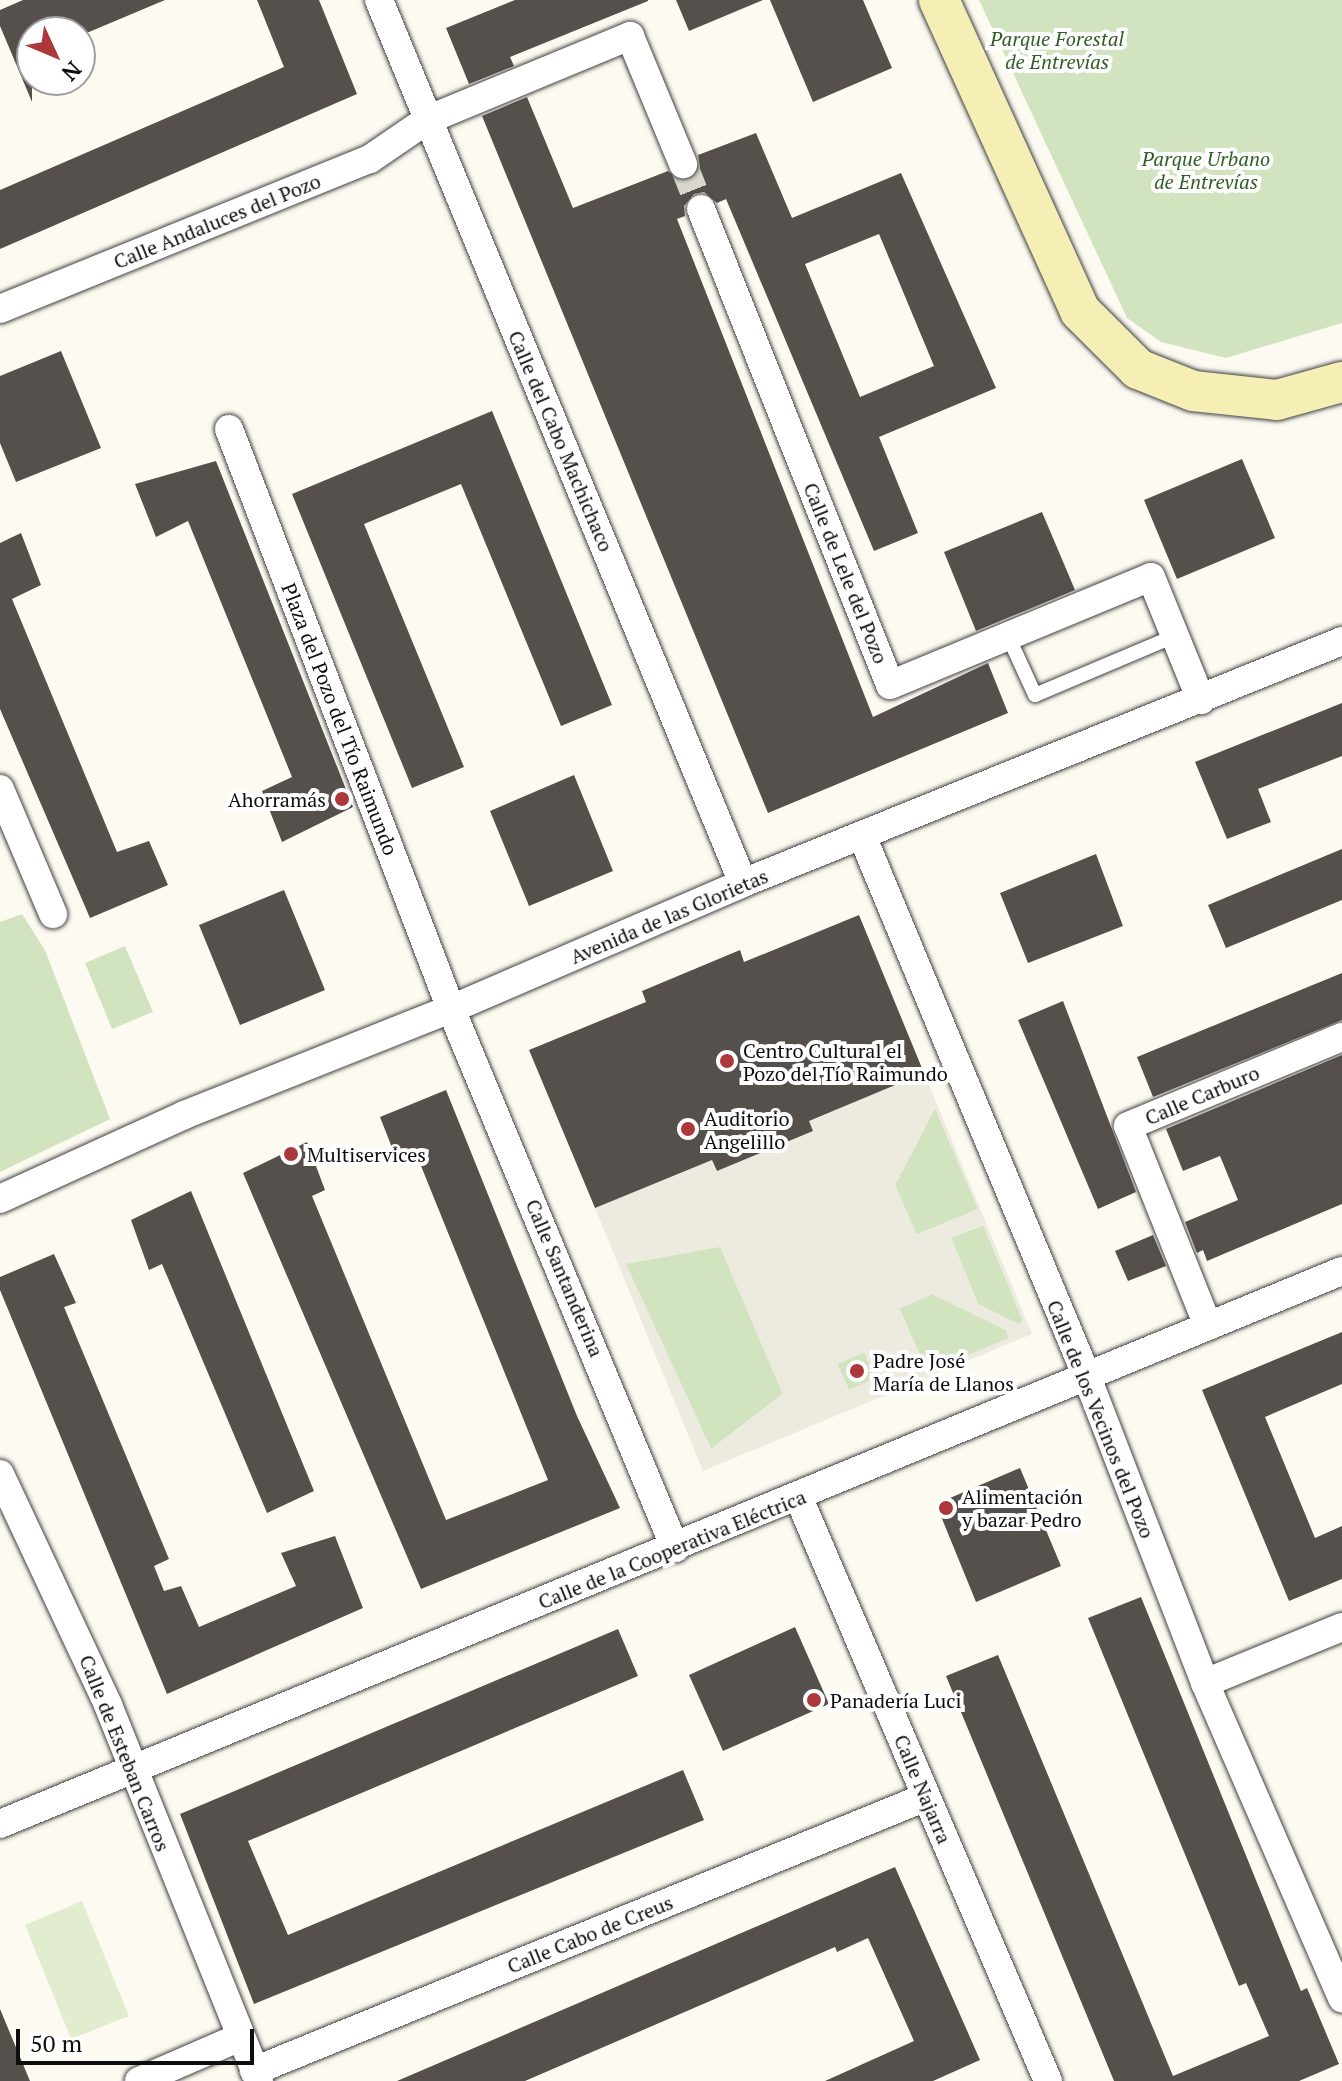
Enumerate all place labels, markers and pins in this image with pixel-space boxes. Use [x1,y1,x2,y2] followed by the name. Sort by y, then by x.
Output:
[228,787,326,811] place label: Ahorramás
[333,790,351,808] marker: Ahorramás
[743,1038,948,1085] place label: Centro Cultural el Pozo del Tío Raimundo
[718,1052,736,1070] marker: Centro Cultural el Pozo del Tío Raimundo
[704,1106,789,1153] place label: Auditorio Angelillo
[679,1120,697,1138] marker: Auditorio Angelillo
[307,1142,426,1166] place label: Multiservices
[282,1145,300,1163] marker: Multiservices
[873,1348,1014,1395] place label: Padre José María de Llanos
[848,1362,866,1380] marker: Padre José María de Llanos
[962,1484,1083,1531] place label: Alimentación y bazar Pedro
[937,1499,955,1517] marker: Alimentación y bazar Pedro
[830,1688,962,1712] place label: Panadería Luci
[805,1691,823,1709] marker: Panadería Luci

